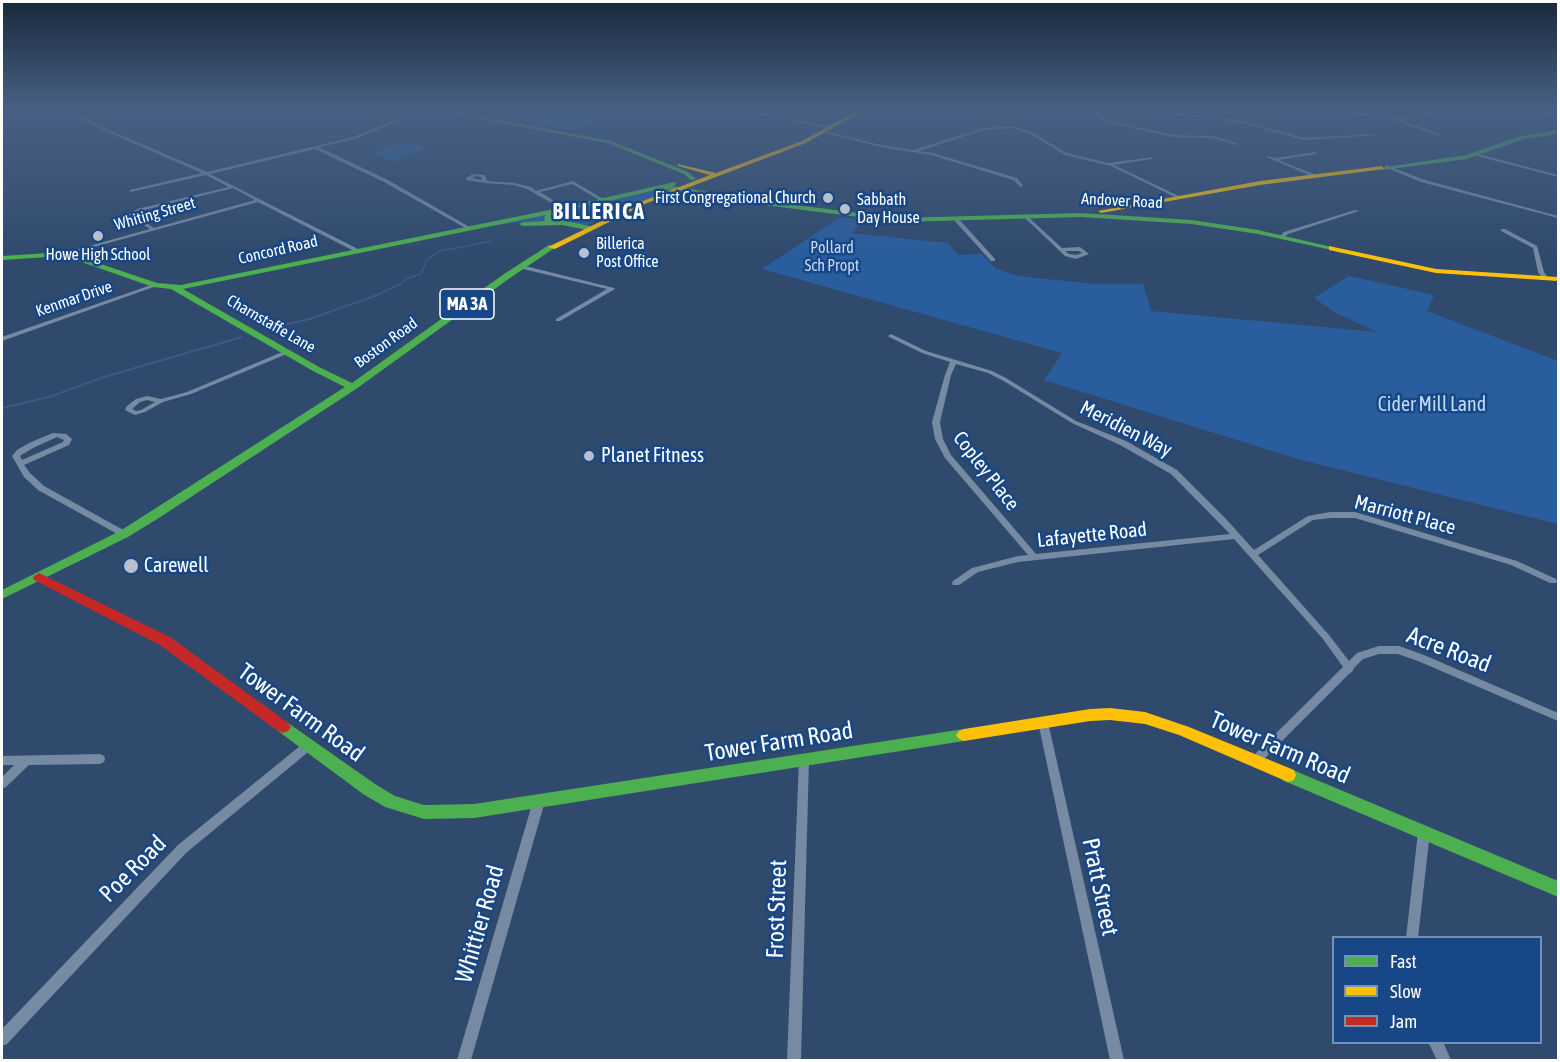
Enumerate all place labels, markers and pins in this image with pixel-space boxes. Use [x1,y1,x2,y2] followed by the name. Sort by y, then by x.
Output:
[655,188,816,208] place label: First Congregational Church
[857,190,920,228] place label: Sabbath Day House
[821,191,835,205] marker: First Congregational Church
[838,202,852,216] marker: Sabbath Day House
[91,229,105,243] marker: Howe High School
[596,234,659,272] place label: Billerica Post Office
[46,245,150,265] place label: Howe High School
[577,246,591,260] marker: Billerica Post Office
[601,444,704,468] place label: Planet Fitness
[582,449,596,463] marker: Planet Fitness
[144,554,208,578] place label: Carewell
[122,557,140,575] marker: Carewell

